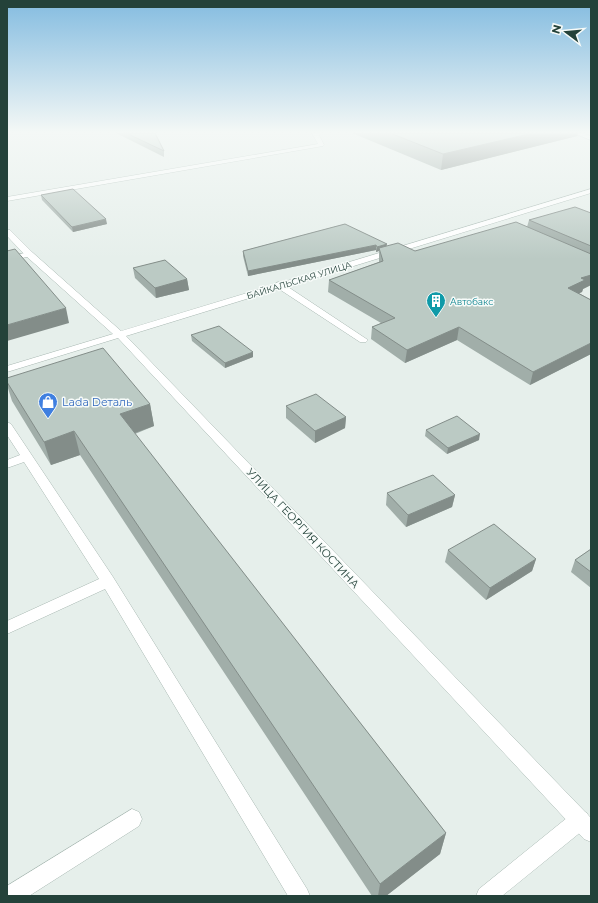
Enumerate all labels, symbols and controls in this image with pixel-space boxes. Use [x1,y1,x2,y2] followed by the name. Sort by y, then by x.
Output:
[546,12,586,52] north arrow
[548,23,564,35] text: N
[245,259,353,301] street label: БАЙКАЛЬСКАЯ УЛИЦА
[425,290,447,318] building icon: Автобакс
[450,296,493,307] place label: Автобакс
[37,391,59,419] shop icon: Lada Dеталь
[62,395,132,409] place label: Lada Dеталь
[244,465,363,592] street label: УЛИЦА ГЕОРГИЯ КОСТИНА

